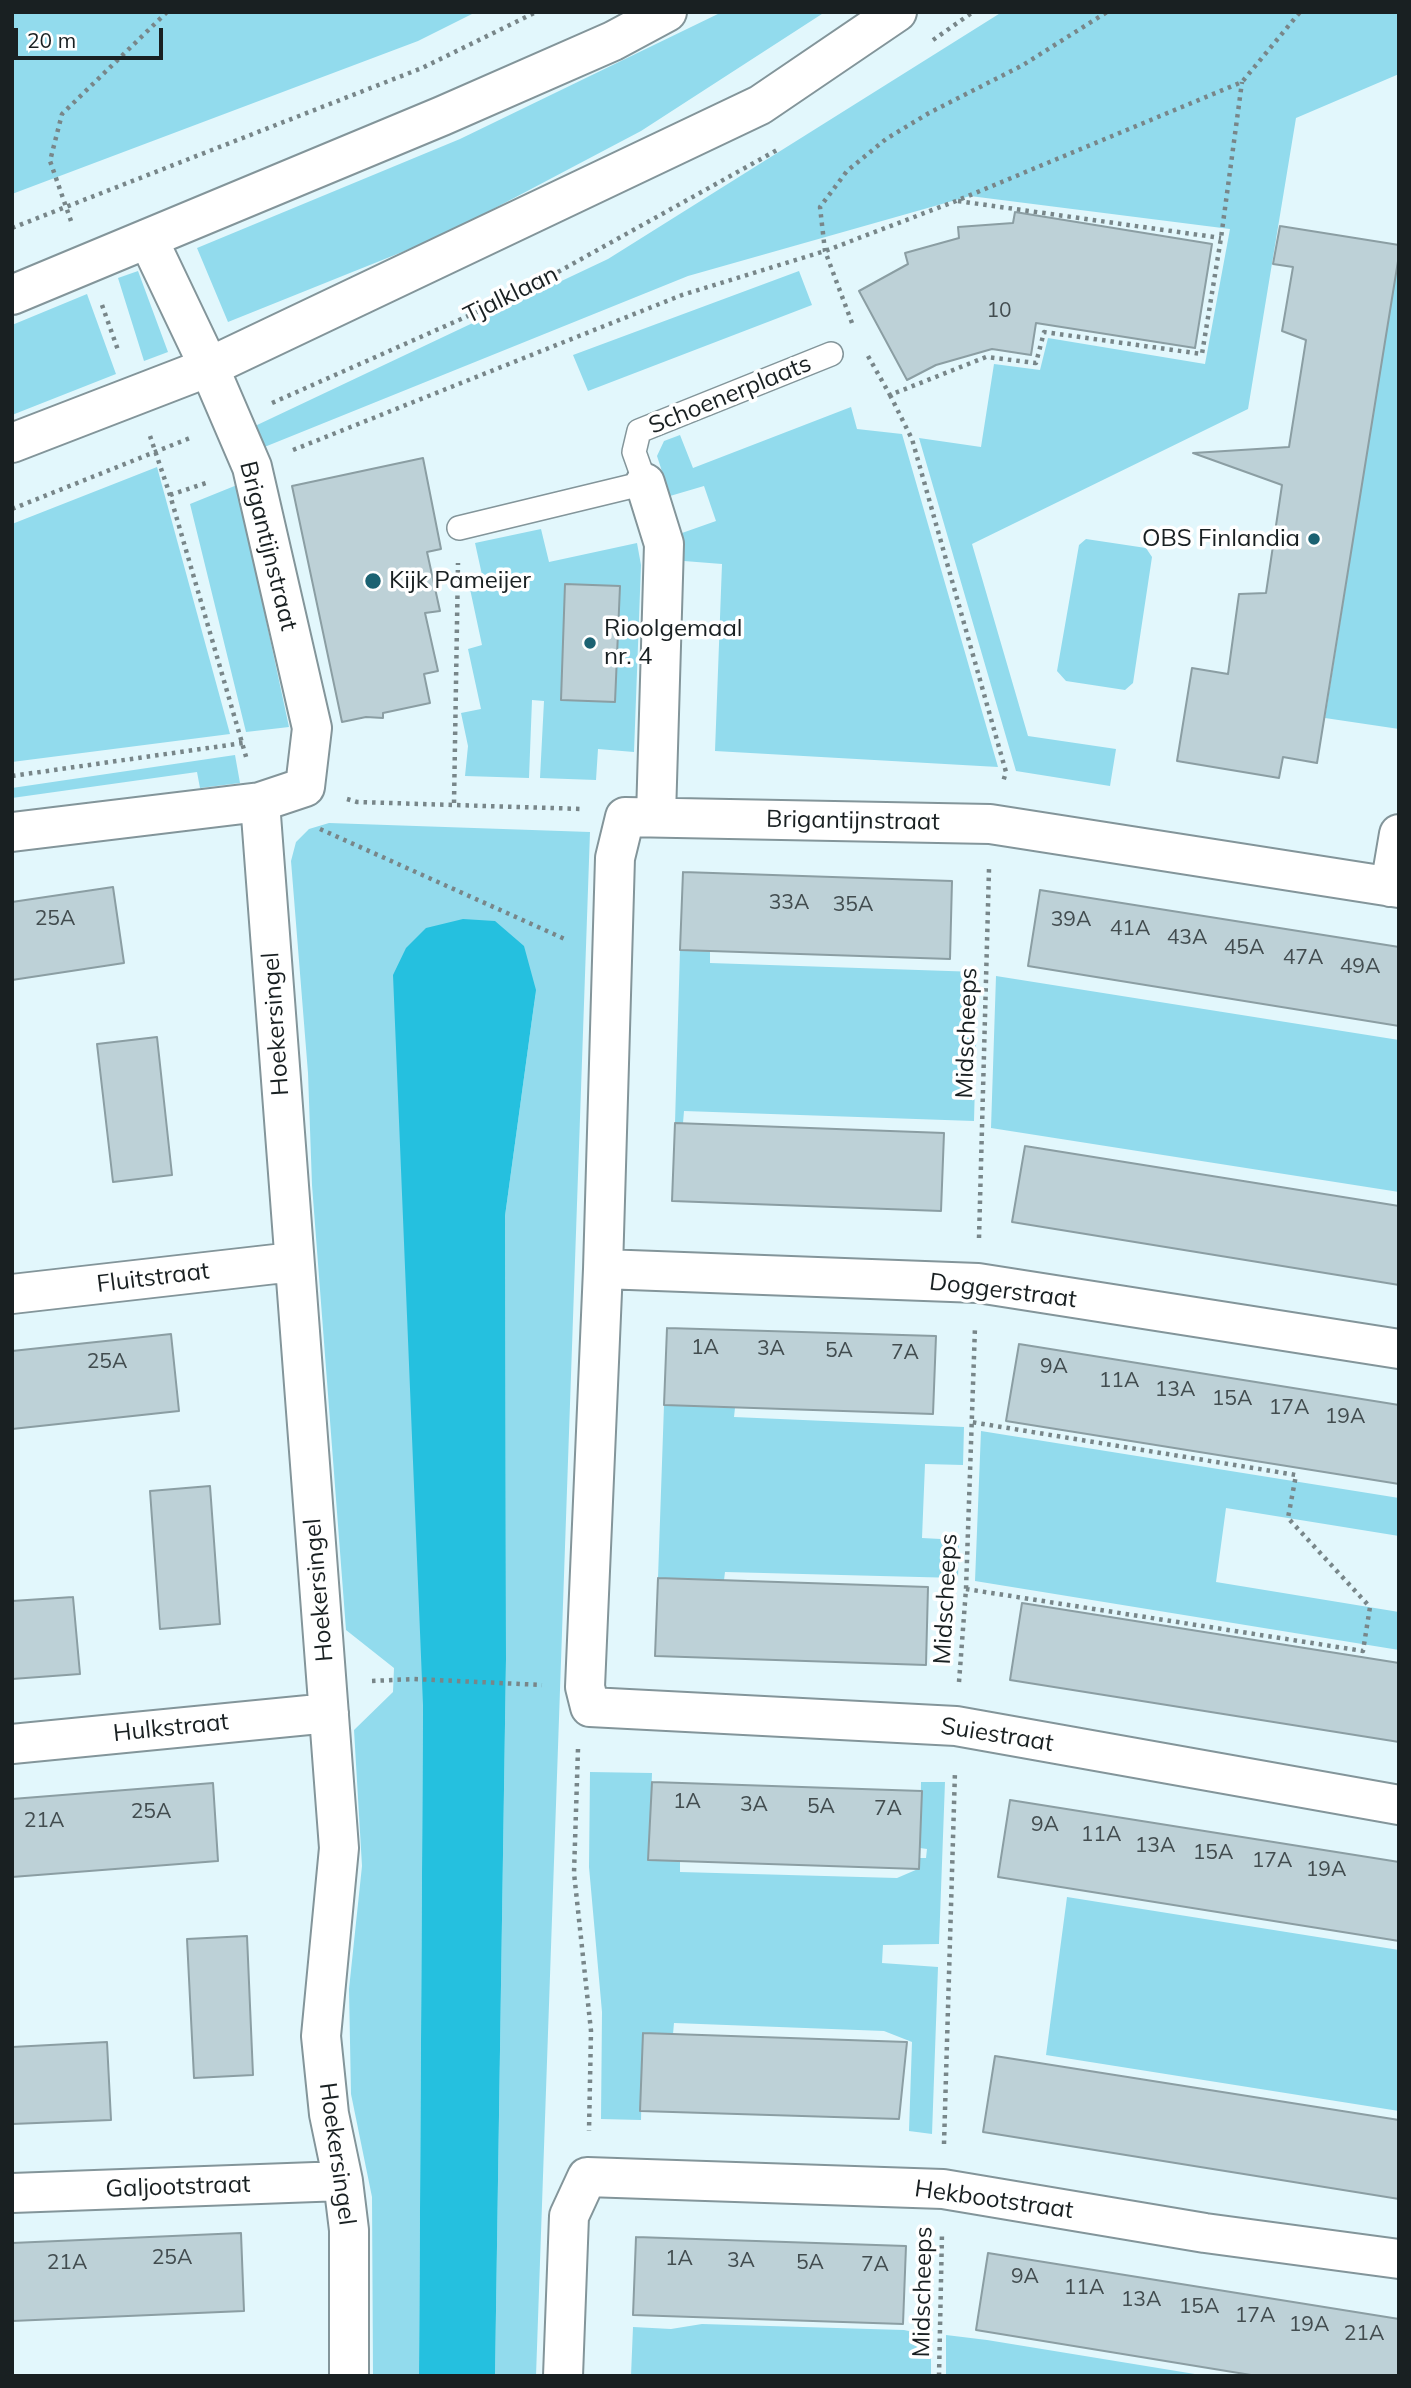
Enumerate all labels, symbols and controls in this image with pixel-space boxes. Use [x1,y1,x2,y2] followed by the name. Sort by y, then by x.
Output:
[18,14,166,58] scale bar
[27,27,76,53] text: 20 m
[459,260,563,330] street label: Tjalklaan
[986,298,1012,324] house number: 10
[645,349,815,441] street label: Schoenerplaats
[233,458,303,634] street label: Brigantijnstraat
[1142,525,1300,553] place label: OBS Finlandia
[1306,531,1322,547] marker: OBS Finlandia
[389,567,531,595] place label: Kijk Pameijer
[363,571,383,591] marker: Kijk Pameijer
[604,615,743,671] place label: Rioolgemaal nr. 4
[582,635,598,651] marker: Rioolgemaal nr. 4
[766,805,940,837] street label: Brigantijnstraat
[769,890,809,916] house number: 33A
[833,892,873,918] house number: 35A
[35,906,75,932] house number: 25A
[1051,907,1091,933] house number: 39A
[1110,916,1150,942] house number: 41A
[1167,925,1207,951] house number: 43A
[1224,935,1264,961] house number: 45A
[1283,945,1323,971] house number: 47A
[257,951,295,1097] street label: Hoekersingel
[1340,954,1380,980] house number: 49A
[950,967,984,1099] street label: Midscheeps
[95,1257,211,1299] street label: Fluitstraat
[928,1268,1078,1314] street label: Doggerstraat
[691,1335,719,1361] house number: 1A
[757,1336,785,1362] house number: 3A
[825,1338,853,1364] house number: 5A
[891,1340,919,1366] house number: 7A
[87,1349,127,1375] house number: 25A
[1040,1354,1068,1380] house number: 9A
[1099,1368,1139,1394] house number: 11A
[1155,1377,1195,1403] house number: 13A
[1212,1386,1252,1412] house number: 15A
[1269,1395,1309,1421] house number: 17A
[1325,1404,1365,1430] house number: 19A
[298,1517,340,1663] street label: Hoekersingel
[928,1533,964,1665] street label: Midscheeps
[112,1708,230,1748] street label: Hulkstraat
[939,1712,1055,1758] street label: Suiestraat
[673,1789,701,1815] house number: 1A
[740,1792,768,1818] house number: 3A
[807,1794,835,1820] house number: 5A
[874,1796,902,1822] house number: 7A
[131,1799,171,1825] house number: 25A
[24,1808,64,1834] house number: 21A
[1031,1812,1059,1838] house number: 9A
[1081,1822,1121,1848] house number: 11A
[1135,1833,1175,1859] house number: 13A
[1193,1840,1233,1866] house number: 15A
[1252,1848,1292,1874] house number: 17A
[1306,1857,1346,1883] house number: 19A
[313,2081,361,2227] street label: Hoekersingel
[105,2170,251,2204] street label: Galjootstraat
[913,2175,1075,2225] street label: Hekbootstraat
[907,2226,939,2358] street label: Midscheeps
[152,2245,192,2271] house number: 25A
[665,2246,693,2272] house number: 1A
[727,2248,755,2274] house number: 3A
[47,2250,87,2276] house number: 21A
[796,2250,824,2276] house number: 5A
[861,2252,889,2278] house number: 7A
[1011,2264,1039,2290] house number: 9A
[1064,2275,1104,2301] house number: 11A
[1121,2287,1161,2313] house number: 13A
[1179,2294,1219,2320] house number: 15A
[1235,2303,1275,2329] house number: 17A
[1289,2312,1329,2338] house number: 19A
[1344,2321,1384,2347] house number: 21A

